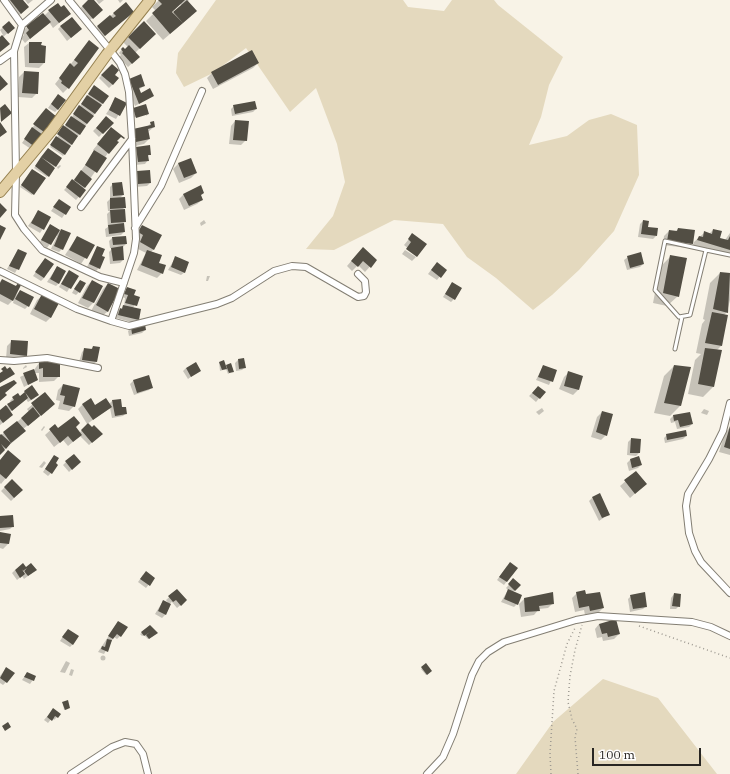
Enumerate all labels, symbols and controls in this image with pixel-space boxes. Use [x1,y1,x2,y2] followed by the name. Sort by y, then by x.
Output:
[594,740,703,766] scale bar
[599,747,635,762] text: 100 m

